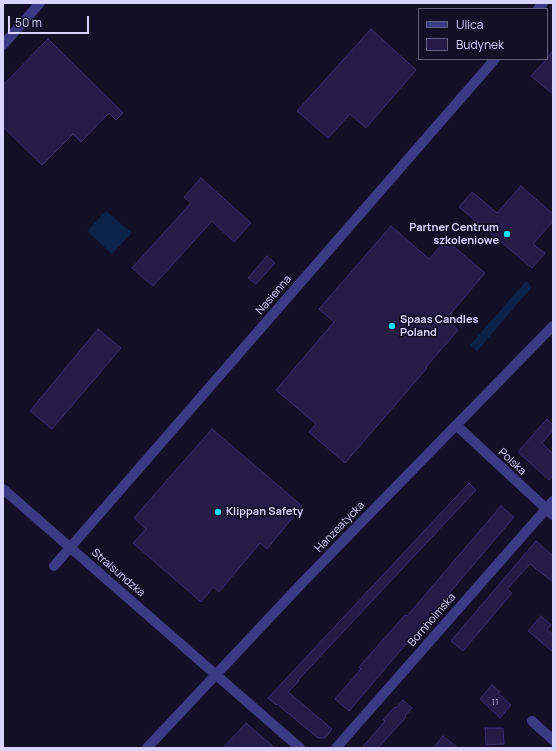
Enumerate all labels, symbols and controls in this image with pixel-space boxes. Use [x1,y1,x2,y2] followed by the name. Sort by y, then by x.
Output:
[10,8,91,34] scale bar
[418,8,548,60] legend
[15,14,42,31] text: 50 m
[456,16,483,33] text: Ulica
[456,36,504,53] text: Budynek
[409,221,499,247] place label: Partner Centrum szkoleniowe
[502,229,512,239] marker: Partner Centrum szkoleniowe
[253,273,295,317] street label: Nasienna
[400,313,479,339] place label: Spaas Candles Poland
[387,321,397,331] marker: Spaas Candles Poland
[495,446,529,478] street label: Polska
[313,499,367,555] street label: Hanzeatycka
[226,505,303,519] place label: Klippan Safety
[213,507,223,517] marker: Klippan Safety
[89,546,147,600] street label: Stralsundzka
[405,591,459,649] street label: Bornholmska
[491,697,499,707] house number: 11

